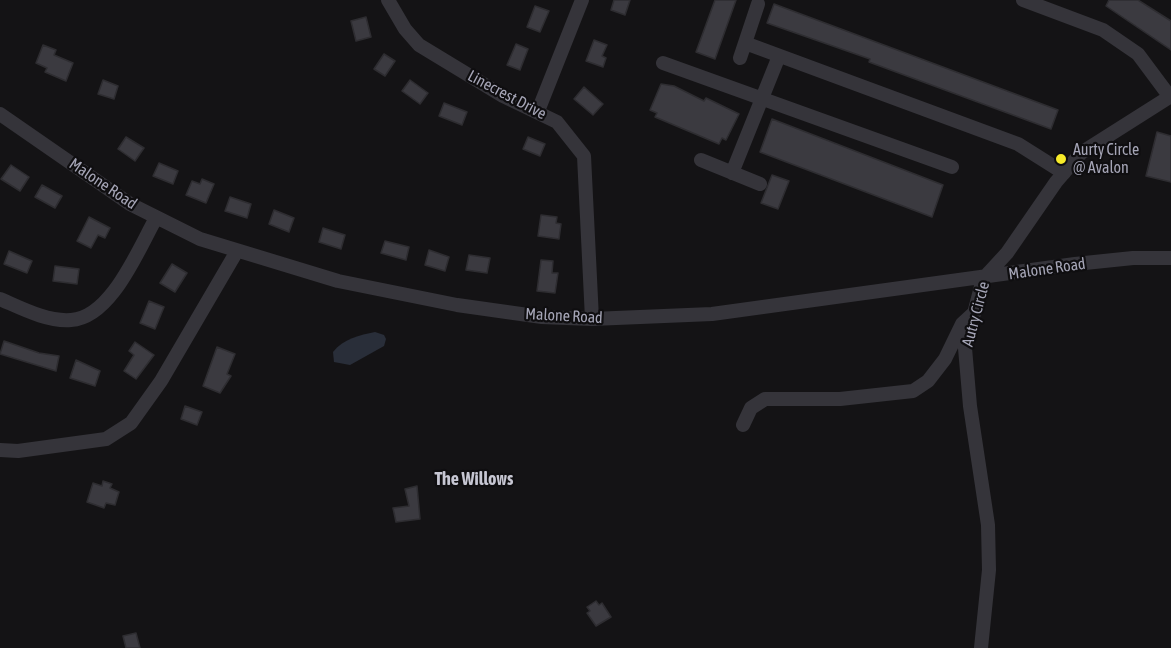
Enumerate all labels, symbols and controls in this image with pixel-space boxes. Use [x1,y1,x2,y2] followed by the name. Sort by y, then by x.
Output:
[464,66,550,124] street label: Linecrest Drive
[1073,140,1139,178] place label: Aurty Circle @ Avalon
[1054,152,1068,166] marker: Aurty Circle @ Avalon
[65,154,141,214] street label: Malone Road
[1007,254,1087,284] street label: Malone Road
[958,279,994,349] street label: Autry Circle
[525,304,603,328] street label: Malone Road
[435,468,513,490] district label: The Willows

